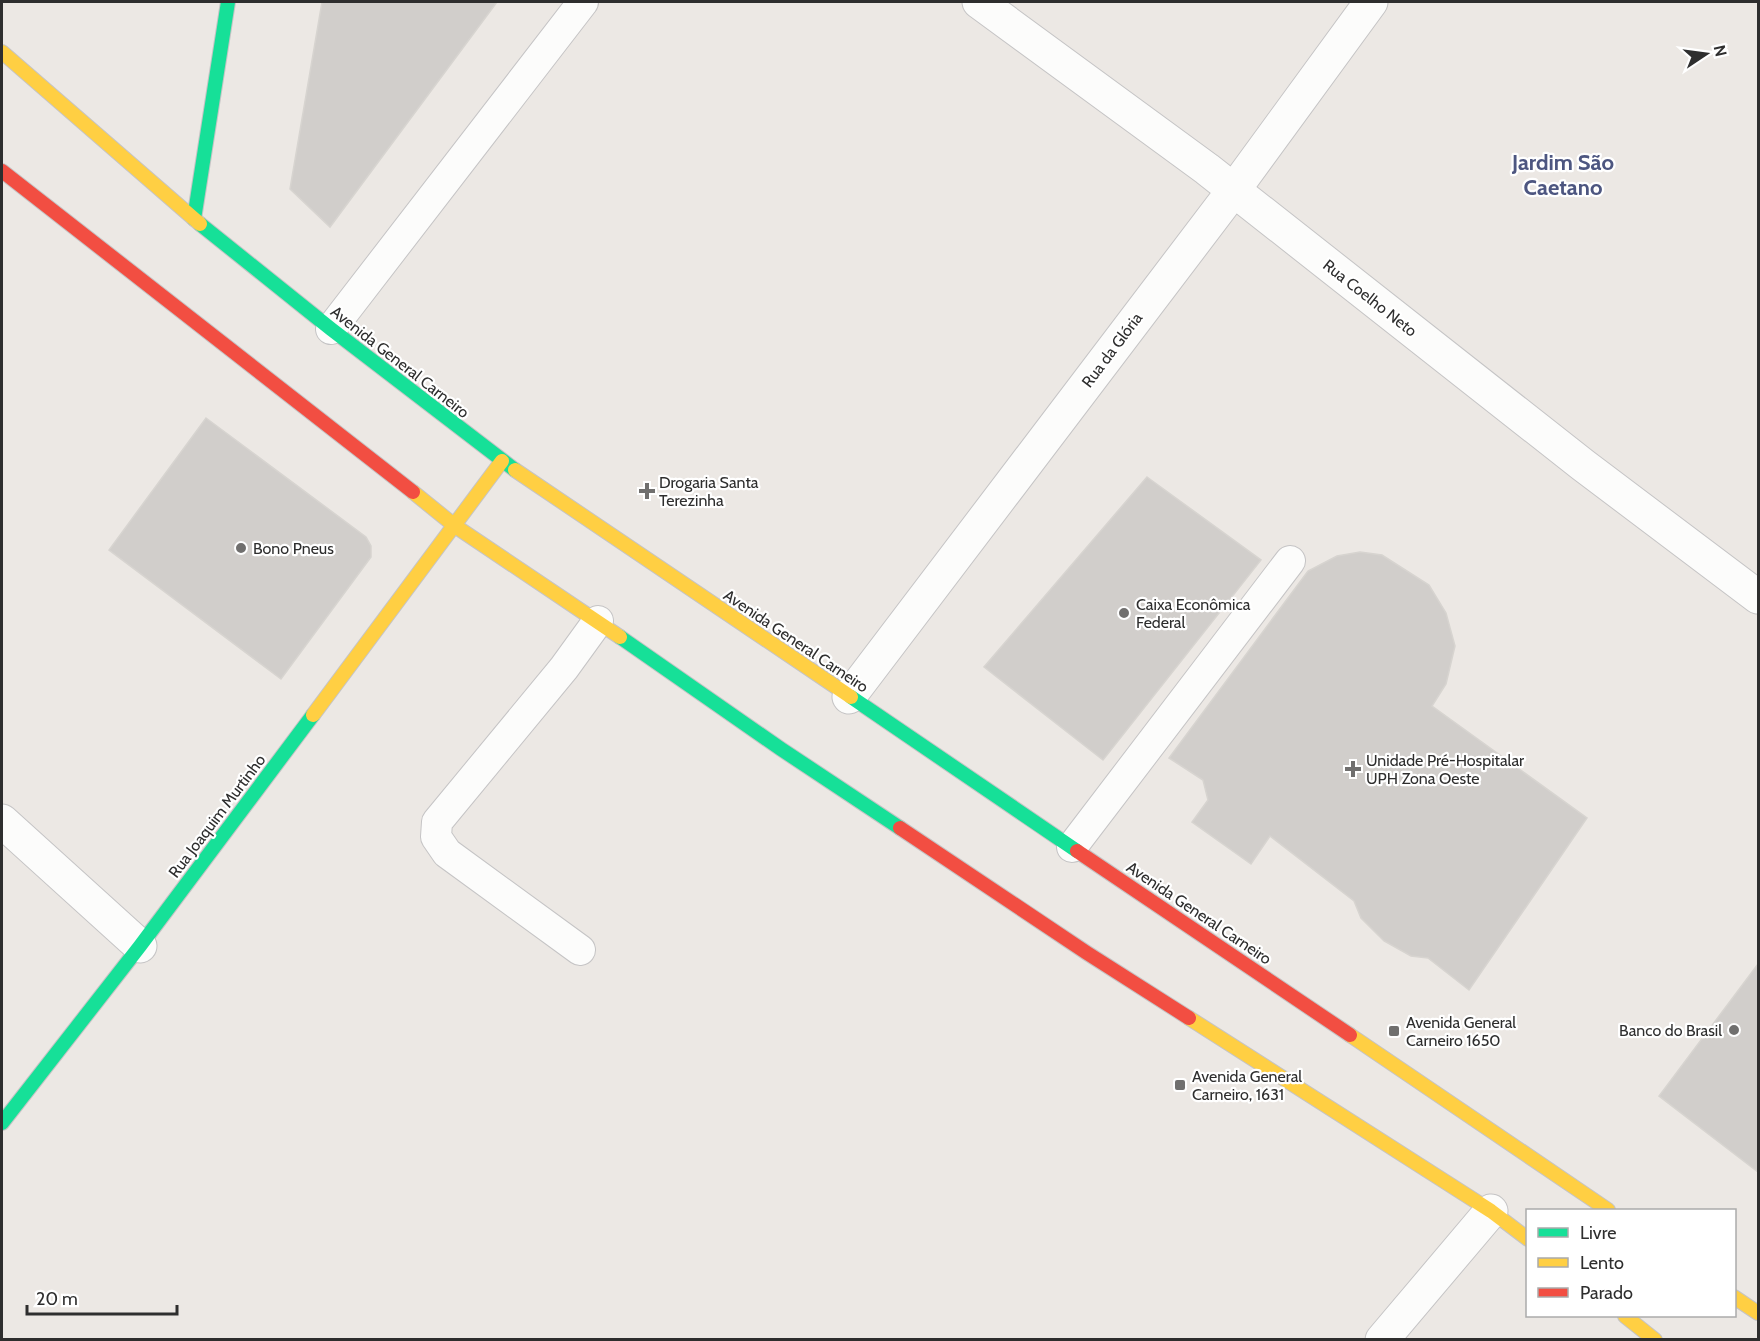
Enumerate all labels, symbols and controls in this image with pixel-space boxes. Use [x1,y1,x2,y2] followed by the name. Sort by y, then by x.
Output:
[1676,24,1736,84] north arrow
[1710,43,1731,58] text: N
[1511,149,1614,201] district label: Jardim São Caetano
[1319,255,1421,341] street label: Rua Coelho Neto
[327,302,473,422] street label: Avenida General Carneiro
[1078,309,1146,391] street label: Rua da Glória
[659,473,759,510] place label: Drogaria Santa Terezinha
[640,484,654,498] marker: Drogaria Santa Terezinha
[253,539,334,558] place label: Bono Pneus
[234,541,248,555] marker: Bono Pneus
[720,585,872,697] street label: Avenida General Carneiro
[1136,595,1251,632] place label: Caixa Econômica Federal
[1117,606,1131,620] marker: Caixa Econômica Federal
[165,751,270,881] street label: Rua Joaquim Murtinho
[1366,751,1525,788] place label: Unidade Pré-Hospitalar UPH Zona Oeste
[1344,760,1362,778] marker: Unidade Pré-Hospitalar UPH Zona Oeste
[1123,857,1275,969] street label: Avenida General Carneiro
[1406,1013,1516,1050] place label: Avenida General Carneiro 1650
[1619,1021,1722,1040] place label: Banco do Brasil
[1727,1023,1741,1037] marker: Banco do Brasil
[1387,1024,1401,1038] marker: Avenida General Carneiro 1650
[1192,1067,1302,1104] place label: Avenida General Carneiro, 1631
[1173,1078,1187,1092] marker: Avenida General Carneiro, 1631
[1526,1209,1736,1317] legend
[1580,1222,1616,1244] text: Livre
[1580,1252,1624,1274] text: Lento
[27,1278,177,1316] scale bar
[1580,1282,1633,1304] text: Parado
[36,1288,78,1310] text: 20 m

